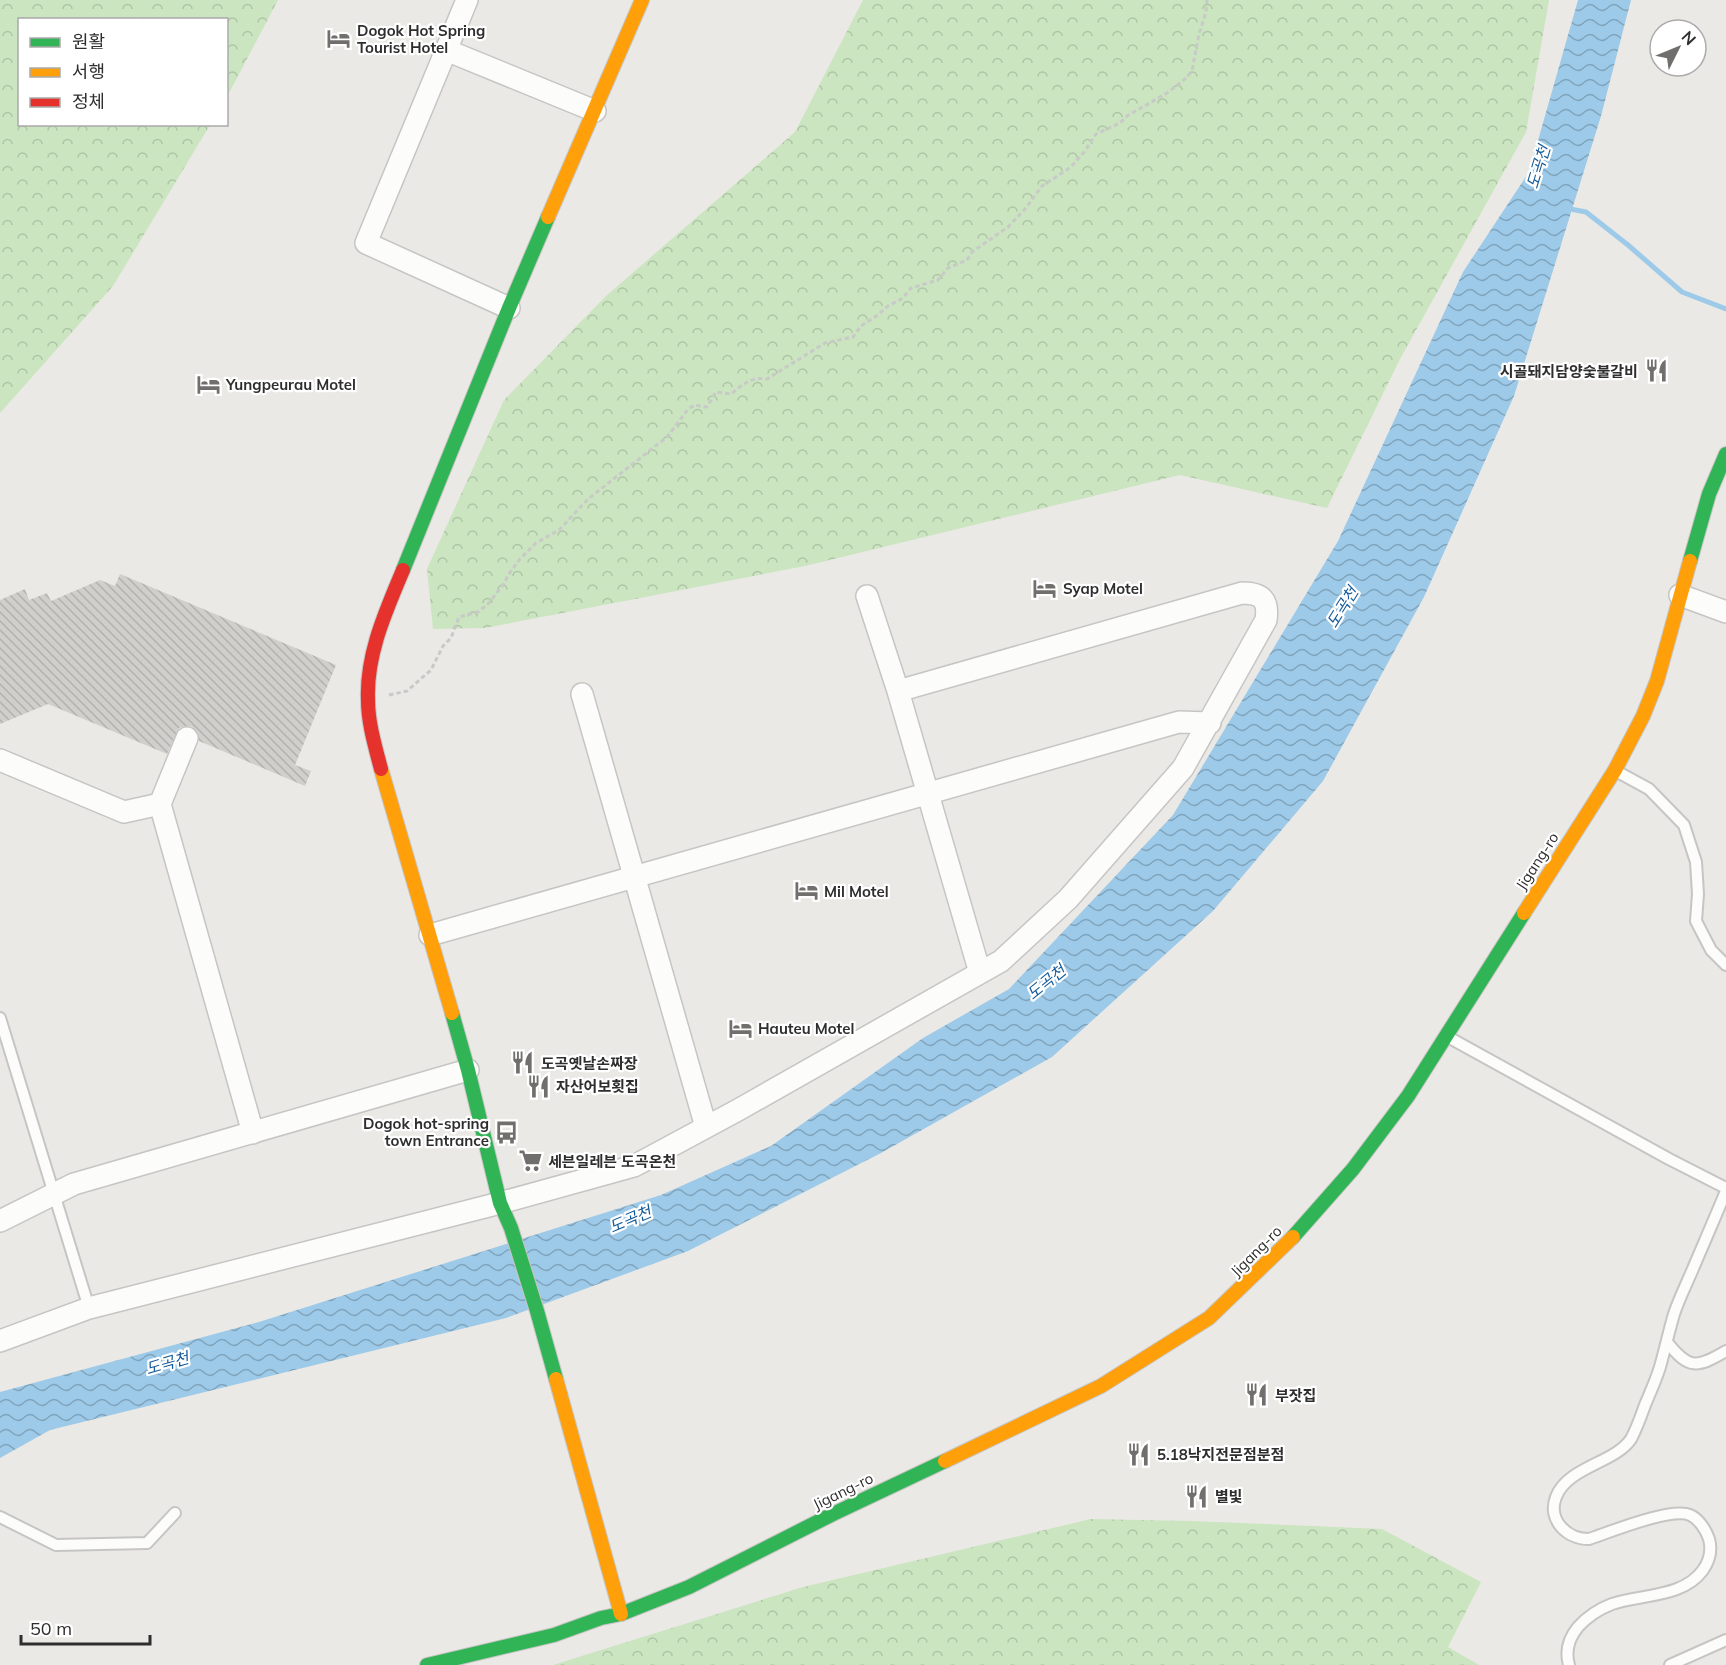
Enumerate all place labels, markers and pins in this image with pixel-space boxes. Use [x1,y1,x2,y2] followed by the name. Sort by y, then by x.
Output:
[357,21,485,57] place label: Dogok Hot Spring Tourist Hotel
[326,26,352,52] hotel icon: Dogok Hot Spring Tourist Hotel
[1643,358,1669,384] restaurant icon: 시골돼지담양숯불갈비
[1500,362,1638,381] place label: 시골돼지담양숯불갈비
[195,371,221,397] hotel icon: Yungpeurau Motel
[225,375,356,394] place label: Yungpeurau Motel
[1032,575,1058,601] hotel icon: Syap Motel
[1063,579,1143,598] place label: Syap Motel
[793,878,819,904] hotel icon: Mil Motel
[824,882,889,901] place label: Mil Motel
[727,1015,753,1041] hotel icon: Hauteu Motel
[758,1019,854,1038] place label: Hauteu Motel
[510,1050,536,1076] restaurant icon: 도곡옛날손짜장
[541,1054,638,1073] place label: 도곡옛날손짜장
[525,1073,551,1099] restaurant icon: 자산어보횟집
[556,1077,639,1096] place label: 자산어보횟집
[363,1114,489,1150] place label: Dogok hot-spring town Entrance
[494,1119,520,1145] bus stop icon: Dogok hot-spring town Entrance
[517,1148,543,1174] supermarket icon: 세븐일레븐 도곡온천
[548,1152,676,1171] place label: 세븐일레븐 도곡온천
[1244,1382,1270,1408] restaurant icon: 부잣집
[1275,1386,1316,1405] place label: 부잣집
[1126,1441,1152,1467] restaurant icon: 5.18낙지전문점분점
[1157,1445,1284,1464] place label: 5.18낙지전문점분점
[1184,1483,1210,1509] restaurant icon: 별빛
[1215,1487,1243,1506] place label: 별빛

